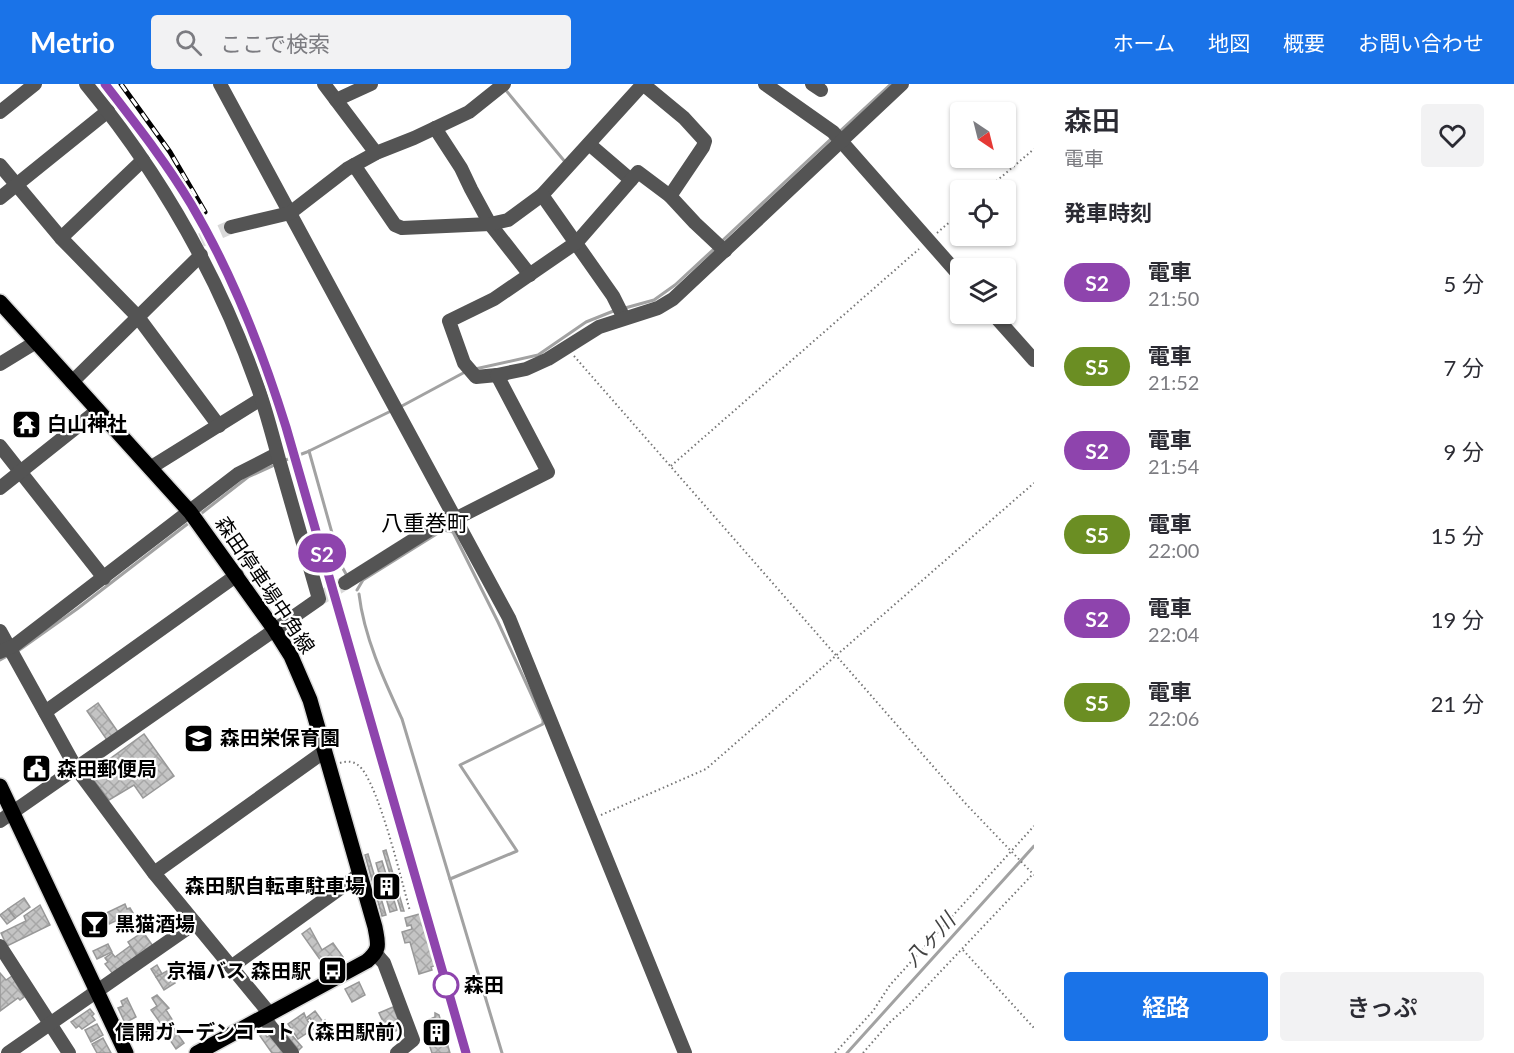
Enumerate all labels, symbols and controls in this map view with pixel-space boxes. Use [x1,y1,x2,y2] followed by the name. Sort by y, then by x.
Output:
[151,15,571,69] search box
[30,25,115,59] text: Metrio
[172,26,205,59] icon: search
[220,30,330,57] text: ここで検索
[1113,30,1175,55] text: ホーム
[1208,30,1250,55] text: 地図
[1283,30,1325,55] text: 概要
[1358,30,1484,55] text: お問い合わせ
[950,102,1016,168] north arrow
[950,102,1016,324] map controls
[1064,103,1120,137] text: 森田
[1421,104,1484,167] button: heart
[1064,146,1104,170] text: 電車
[950,180,1016,246] button: locate
[1064,199,1152,226] text: 発車時刻
[950,258,1016,324] button: layers
[1148,258,1192,285] text: 電車
[1085,270,1109,295] text: S2
[1444,270,1484,297] text: 5 分
[1148,286,1199,310] text: 21:50
[1148,342,1192,369] text: 電車
[1085,354,1109,379] text: S5
[1444,354,1484,381] text: 7 分
[1148,370,1199,394] text: 21:52
[10,408,42,440] temple icon: 白山神社
[47,411,127,435] place label: 白山神社
[1148,426,1192,453] text: 電車
[1085,438,1109,463] text: S2
[1444,438,1484,465] text: 9 分
[1148,454,1199,478] text: 21:54
[381,509,469,536] district label: 八重巻町
[1148,510,1192,537] text: 電車
[211,511,321,657] street label: 森田停車場中角線
[1085,522,1109,547] text: S5
[1431,522,1484,549] text: 15 分
[295,534,349,572] line badge: S2
[1148,538,1199,562] text: 22:00
[310,541,334,566] text: S2
[1148,594,1192,621] text: 電車
[1085,606,1109,631] text: S2
[1431,606,1484,633] text: 19 分
[1148,622,1199,646] text: 22:04
[1148,678,1192,705] text: 電車
[1085,690,1109,715] text: S5
[1431,690,1484,717] text: 21 分
[1148,706,1199,730] text: 22:06
[183,722,215,754] school or university icon: 森田栄保育園
[220,725,340,749] place label: 森田栄保育園
[20,753,52,785] public building icon: 森田郵便局
[57,756,157,780] place label: 森田郵便局
[370,870,402,902] building icon: 森田駅自転車駐車場
[185,873,365,897] place label: 森田駅自転車駐車場
[899,906,961,971] water label: 八ヶ川
[78,908,110,940] bar icon: 黒猫酒場
[115,911,195,935] place label: 黒猫酒場
[316,955,348,987] bus stop icon: 京福バス 森田駅
[166,958,311,982] place label: 京福バス 森田駅
[433,972,459,998] marker: 森田
[464,972,504,996] place label: 森田
[1064,972,1268,1041] button: 経路
[1280,972,1484,1041] button: きっぷ
[420,1016,452,1048] building icon: 信開ガーデンコート（森田駅前）
[115,1019,415,1043] place label: 信開ガーデンコート（森田駅前）

